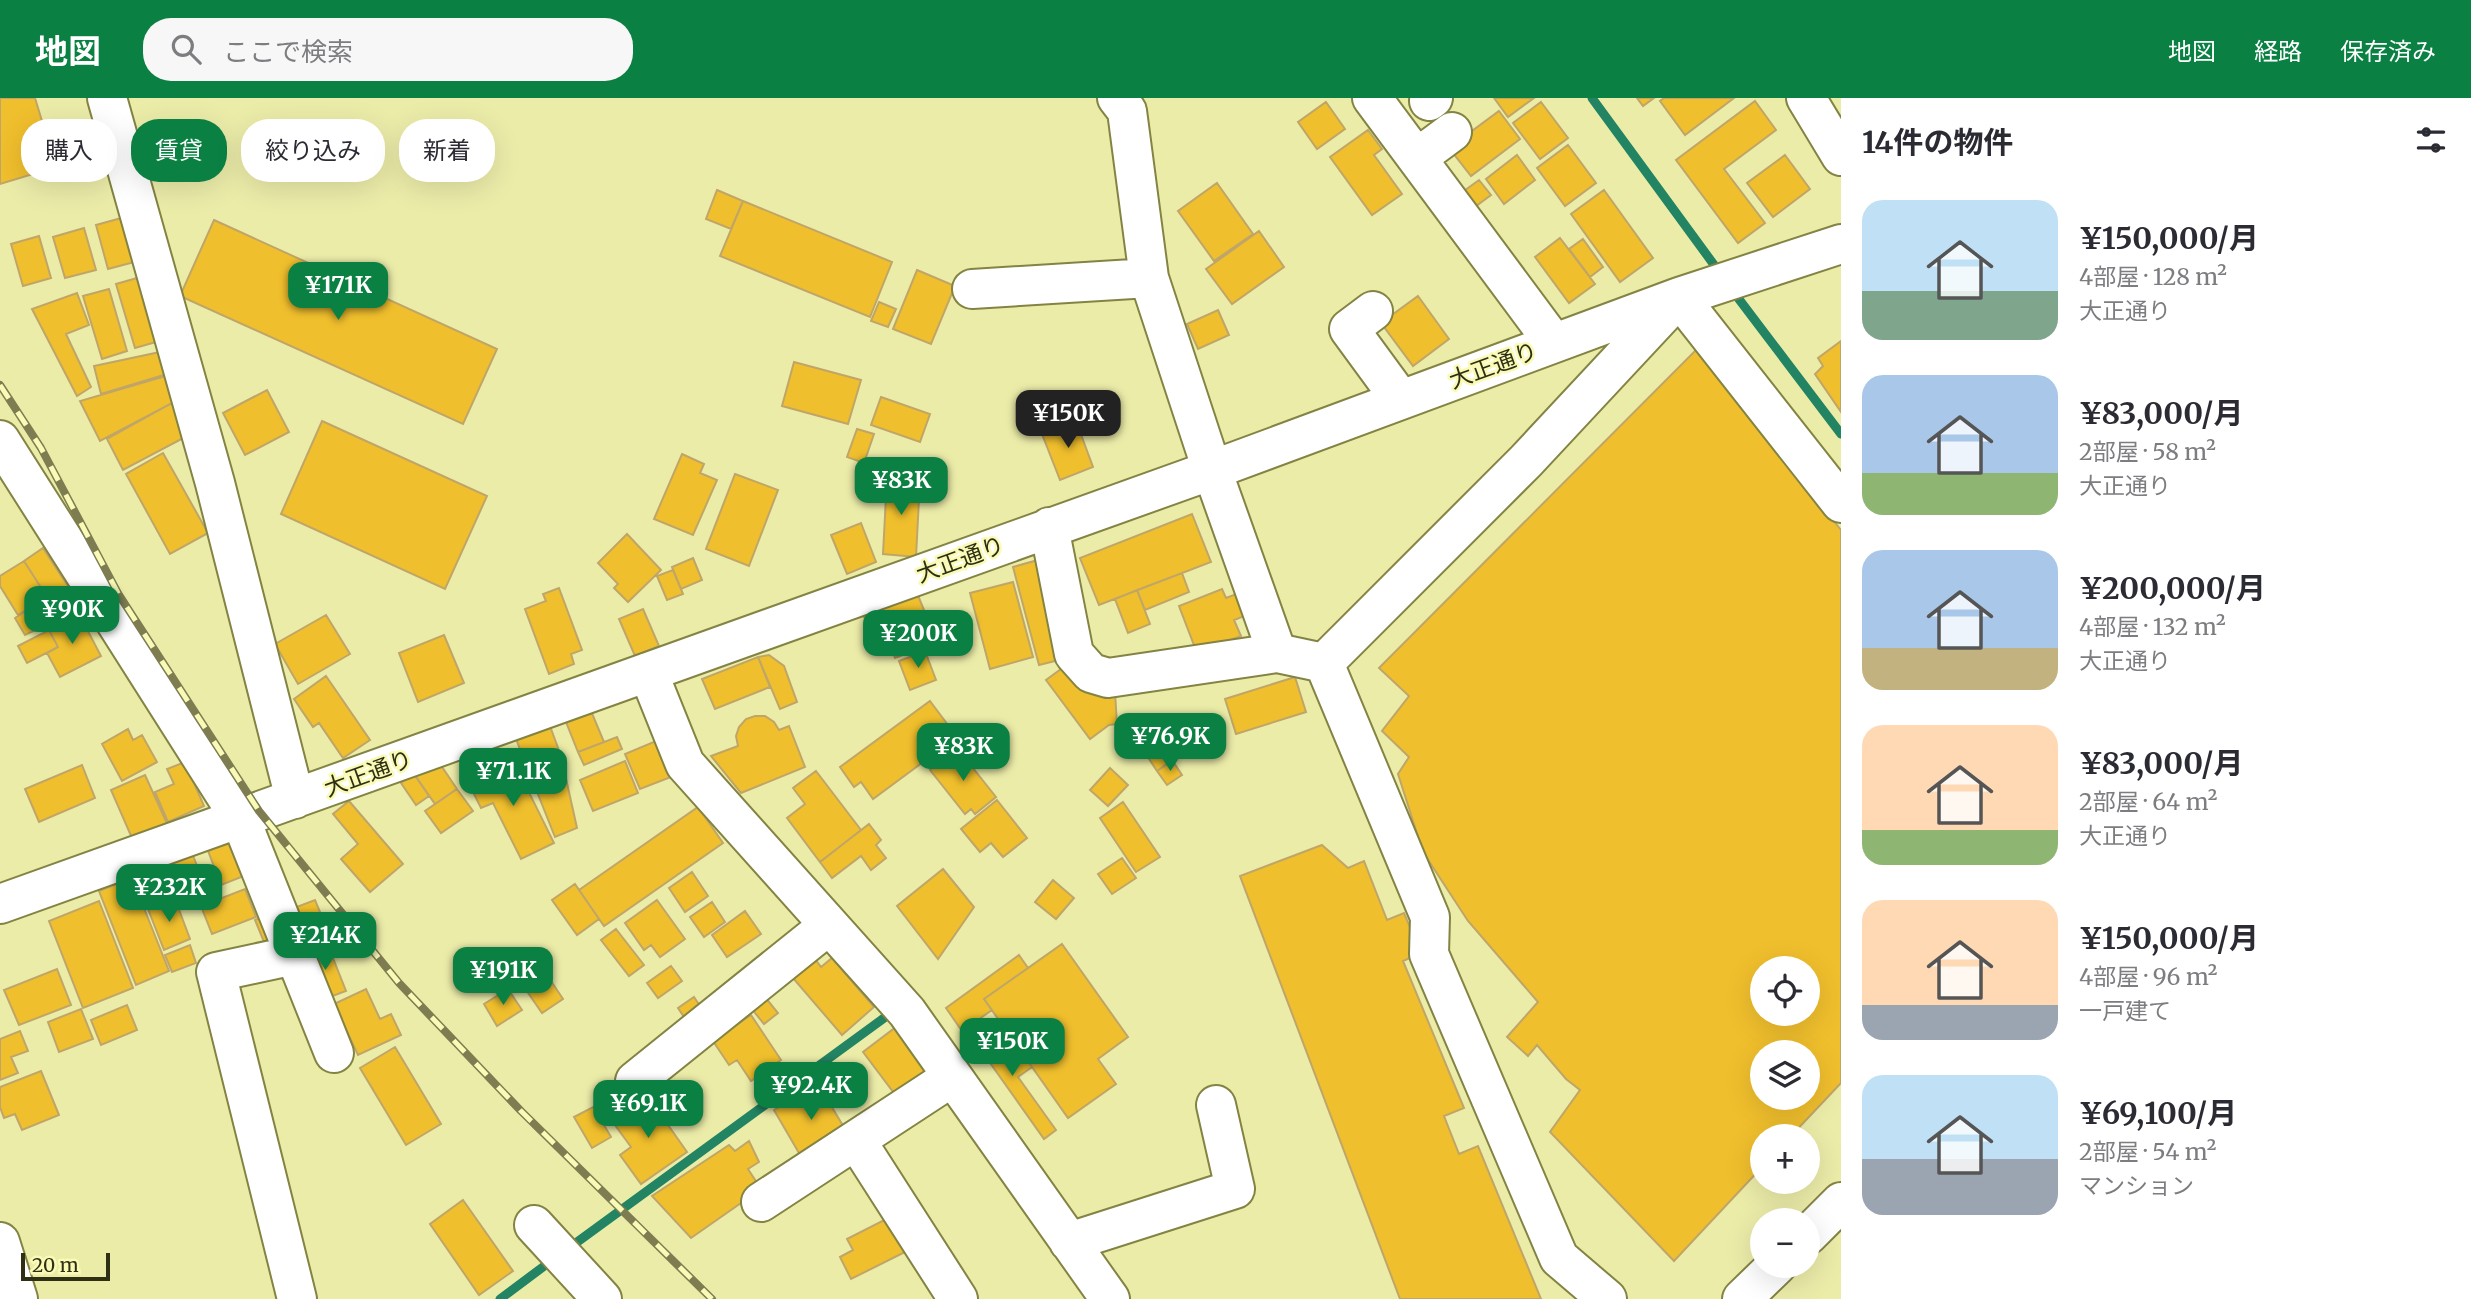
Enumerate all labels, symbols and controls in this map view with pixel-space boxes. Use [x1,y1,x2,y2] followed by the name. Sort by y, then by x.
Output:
[143,18,633,81] search box
[167,30,205,68] icon: search
[35,31,101,72] text: 地図
[223,35,353,68] text: ここで検索
[2168,36,2216,67] text: 地図
[2254,36,2302,67] text: 経路
[2340,36,2436,67] text: 保存済み
[21,119,117,182] chip: 購入
[131,119,227,182] chip: 賃貸
[241,119,385,182] chip: 絞り込み
[399,119,495,182] chip: 新着
[2412,121,2450,159] icon: filters
[1862,123,2013,161] text: 14件の物件
[2079,219,2259,257] text: ¥150,000/月
[1918,228,2002,312] icon: home
[289,262,387,322] pin: ¥171K
[2079,262,2227,291] text: 4部屋 · 128 m²
[304,270,372,299] text: ¥171K
[2079,296,2171,325] text: 大正通り
[1445,336,1541,394] street label: 大正通り
[1019,390,1117,450] pin: ¥150K
[2079,394,2244,432] text: ¥83,000/月
[1032,398,1104,427] text: ¥150K
[1918,403,2002,487] icon: home
[2079,437,2216,466] text: 2部屋 · 58 m²
[860,458,942,517] pin: ¥83K
[871,465,931,494] text: ¥83K
[2079,471,2171,500] text: 大正通り
[912,530,1008,588] street label: 大正通り
[2079,569,2266,607] text: ¥200,000/月
[1918,578,2002,662] icon: home
[31,587,113,646] pin: ¥90K
[40,594,104,623] text: ¥90K
[869,610,967,670] pin: ¥200K
[2079,612,2226,641] text: 4部屋 · 132 m²
[879,618,957,647] text: ¥200K
[2079,646,2171,675] text: 大正通り
[1113,714,1227,773] pin: ¥76.9K
[1130,721,1210,750] text: ¥76.9K
[922,724,1004,783] pin: ¥83K
[933,731,993,760] text: ¥83K
[320,744,416,802] street label: 大正通り
[2079,744,2244,782] text: ¥83,000/月
[456,748,570,808] pin: ¥71.1K
[1918,753,2002,837] icon: home
[475,756,551,785] text: ¥71.1K
[2079,787,2217,816] text: 2部屋 · 64 m²
[2079,821,2171,850] text: 大正通り
[120,864,218,924] pin: ¥232K
[132,872,206,901] text: ¥232K
[276,912,374,972] pin: ¥214K
[2079,919,2259,957] text: ¥150,000/月
[289,920,361,949] text: ¥214K
[1918,928,2002,1012] icon: home
[454,948,552,1007] pin: ¥191K
[469,955,537,984] text: ¥191K
[1750,956,1820,1278] map controls
[1750,956,1820,1026] button: locate
[2079,962,2217,991] text: 4部屋 · 96 m²
[2079,996,2171,1025] text: 一戸建て
[963,1018,1061,1078] pin: ¥150K
[976,1026,1048,1055] text: ¥150K
[1750,1040,1820,1110] button: layers
[754,1062,868,1122] pin: ¥92.4K
[770,1070,852,1099] text: ¥92.4K
[591,1080,705,1140] pin: ¥69.1K
[609,1088,687,1117] text: ¥69.1K
[2079,1094,2237,1132] text: ¥69,100/月
[1918,1103,2002,1187] icon: home
[1750,1124,1820,1194] button: +
[2079,1137,2216,1166] text: 2部屋 · 54 m²
[2079,1171,2194,1200] text: マンション
[1750,1208,1820,1278] button: −
[21,1250,110,1282] scale bar
[32,1253,79,1277] text: 20 m

